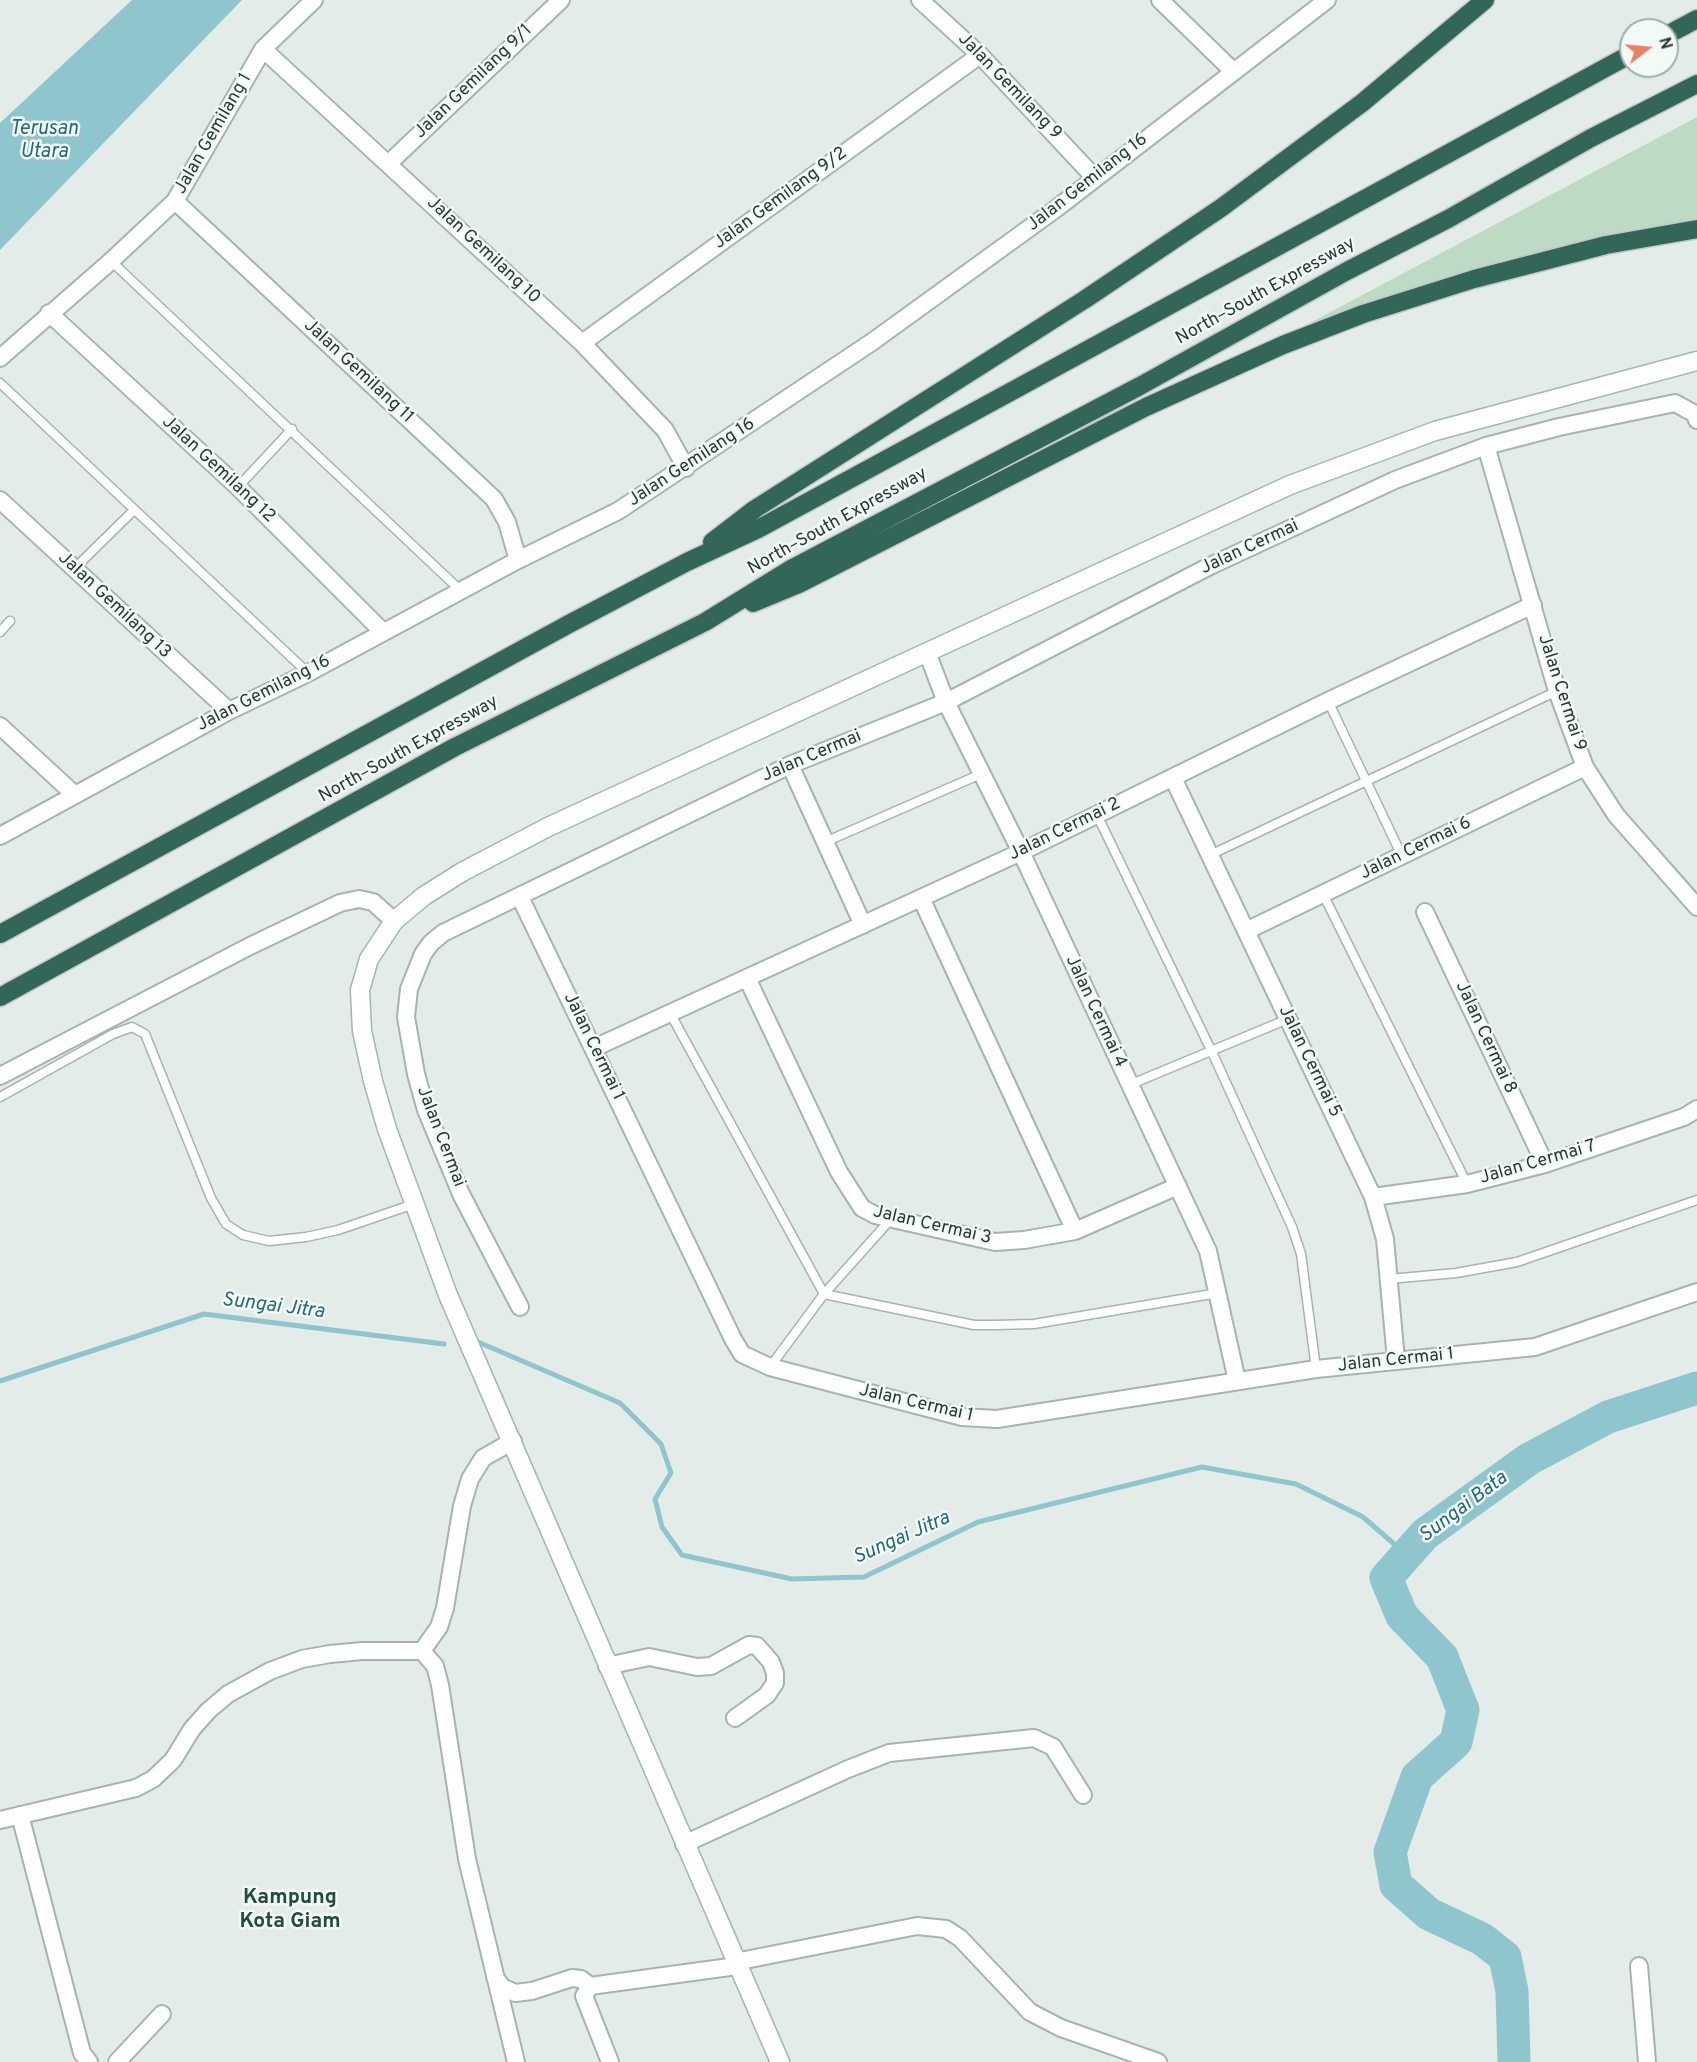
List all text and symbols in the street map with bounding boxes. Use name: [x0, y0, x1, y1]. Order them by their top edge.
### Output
north arrow: [1619, 18, 1679, 78]
street label: Jalan Gemilang 9/1: [411, 20, 537, 144]
street label: Jalan Gemilang 9: [953, 29, 1065, 145]
text: N: [1653, 35, 1676, 52]
street label: Jalan Gemilang 1: [171, 70, 257, 198]
water label: Terusan Utara: [10, 118, 78, 165]
street label: Jalan Gemilang 16: [1024, 129, 1152, 237]
street label: Jalan Gemilang 9/2: [710, 143, 852, 255]
street label: Jalan Gemilang 10: [422, 193, 544, 309]
street label: North–South Expressway: [1173, 234, 1359, 350]
street label: Jalan Gemilang 11: [298, 315, 418, 429]
street label: Jalan Gemilang 12: [157, 412, 279, 528]
street label: Jalan Gemilang 16: [625, 414, 759, 512]
street label: North–South Expressway: [745, 464, 931, 580]
street label: Jalan Cermai: [1197, 516, 1303, 580]
street label: Jalan Gemilang 13: [53, 548, 175, 664]
street label: Jalan Cermai 9: [1532, 632, 1590, 754]
street label: Jalan Gemilang 16: [194, 651, 334, 737]
street label: North–South Expressway: [316, 692, 502, 808]
street label: Jalan Cermai: [759, 726, 865, 788]
street label: Jalan Cermai 2: [1006, 794, 1124, 866]
street label: Jalan Cermai 6: [1357, 813, 1475, 885]
street label: Jalan Cermai 4: [1060, 952, 1130, 1072]
street label: Jalan Cermai 8: [1450, 979, 1520, 1097]
street label: Jalan Cermai 1: [558, 990, 628, 1104]
street label: Jalan Cermai 5: [1273, 1003, 1345, 1121]
street label: Jalan Cermai: [411, 1084, 469, 1190]
street label: Jalan Cermai 7: [1478, 1136, 1598, 1190]
street label: Jalan Cermai 3: [871, 1202, 993, 1250]
water label: Sungai Jitra: [220, 1289, 326, 1325]
street label: Jalan Cermai 1: [1337, 1344, 1455, 1378]
street label: Jalan Cermai 1: [857, 1380, 975, 1428]
water label: Sungai Bata: [1415, 1467, 1513, 1549]
water label: Sungai Jitra: [850, 1507, 954, 1571]
district label: Kampung Kota Giam: [239, 1886, 341, 1936]

